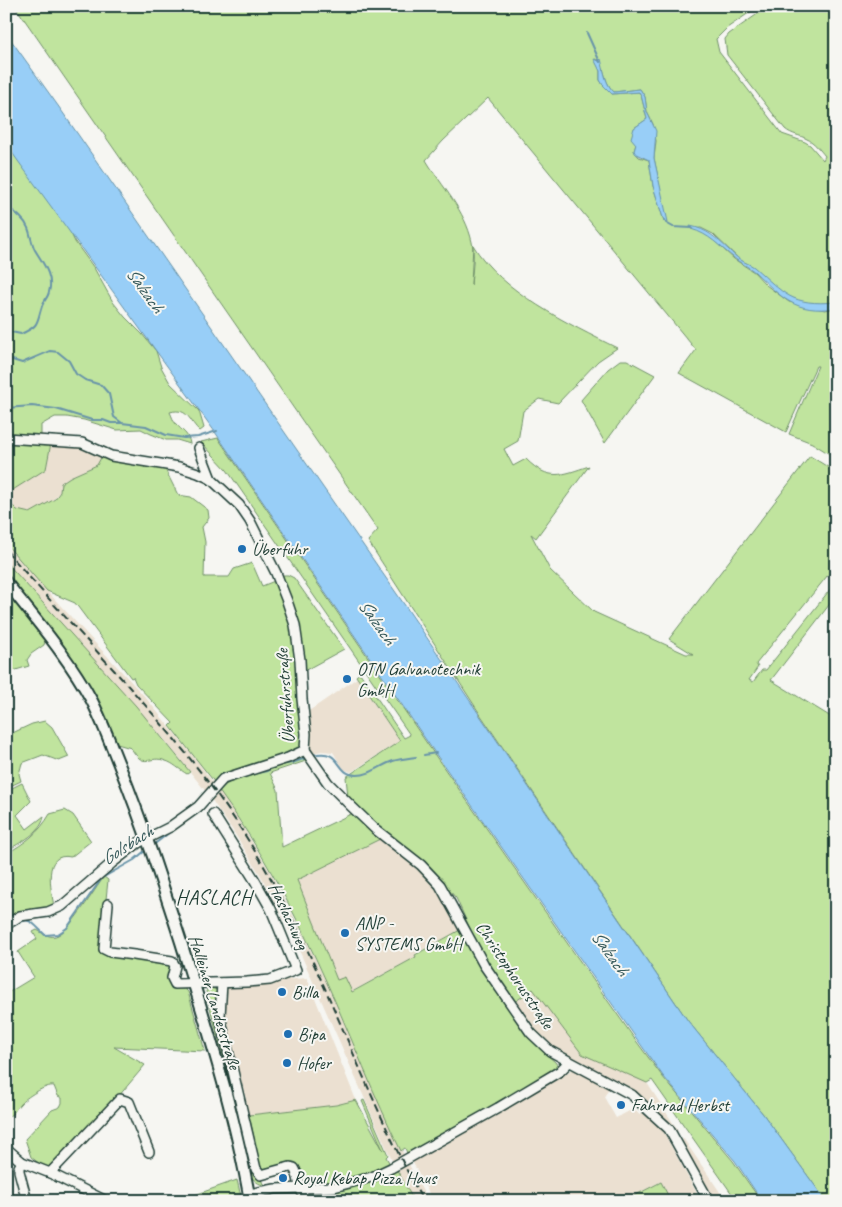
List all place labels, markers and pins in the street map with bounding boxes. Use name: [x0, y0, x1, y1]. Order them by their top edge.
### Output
place label: Überfuhr: [252, 538, 309, 560]
marker: Überfuhr: [236, 543, 248, 555]
place label: OTN Galvanotechnik GmbH: [357, 658, 482, 701]
marker: OTN Galvanotechnik GmbH: [341, 673, 353, 685]
place label: ANP - SYSTEMS GmbH: [355, 912, 465, 955]
marker: ANP - SYSTEMS GmbH: [339, 927, 351, 939]
place label: Billa: [292, 981, 320, 1003]
marker: Billa: [276, 986, 288, 998]
place label: Bipa: [298, 1023, 327, 1045]
marker: Bipa: [282, 1028, 294, 1040]
place label: Hofer: [297, 1052, 333, 1074]
marker: Hofer: [281, 1057, 293, 1069]
place label: Fahrrad Herbst: [631, 1094, 731, 1116]
marker: Fahrrad Herbst: [615, 1099, 627, 1111]
place label: Royal Kebap Pizza Haus: [293, 1167, 438, 1189]
marker: Royal Kebap Pizza Haus: [277, 1172, 289, 1184]

